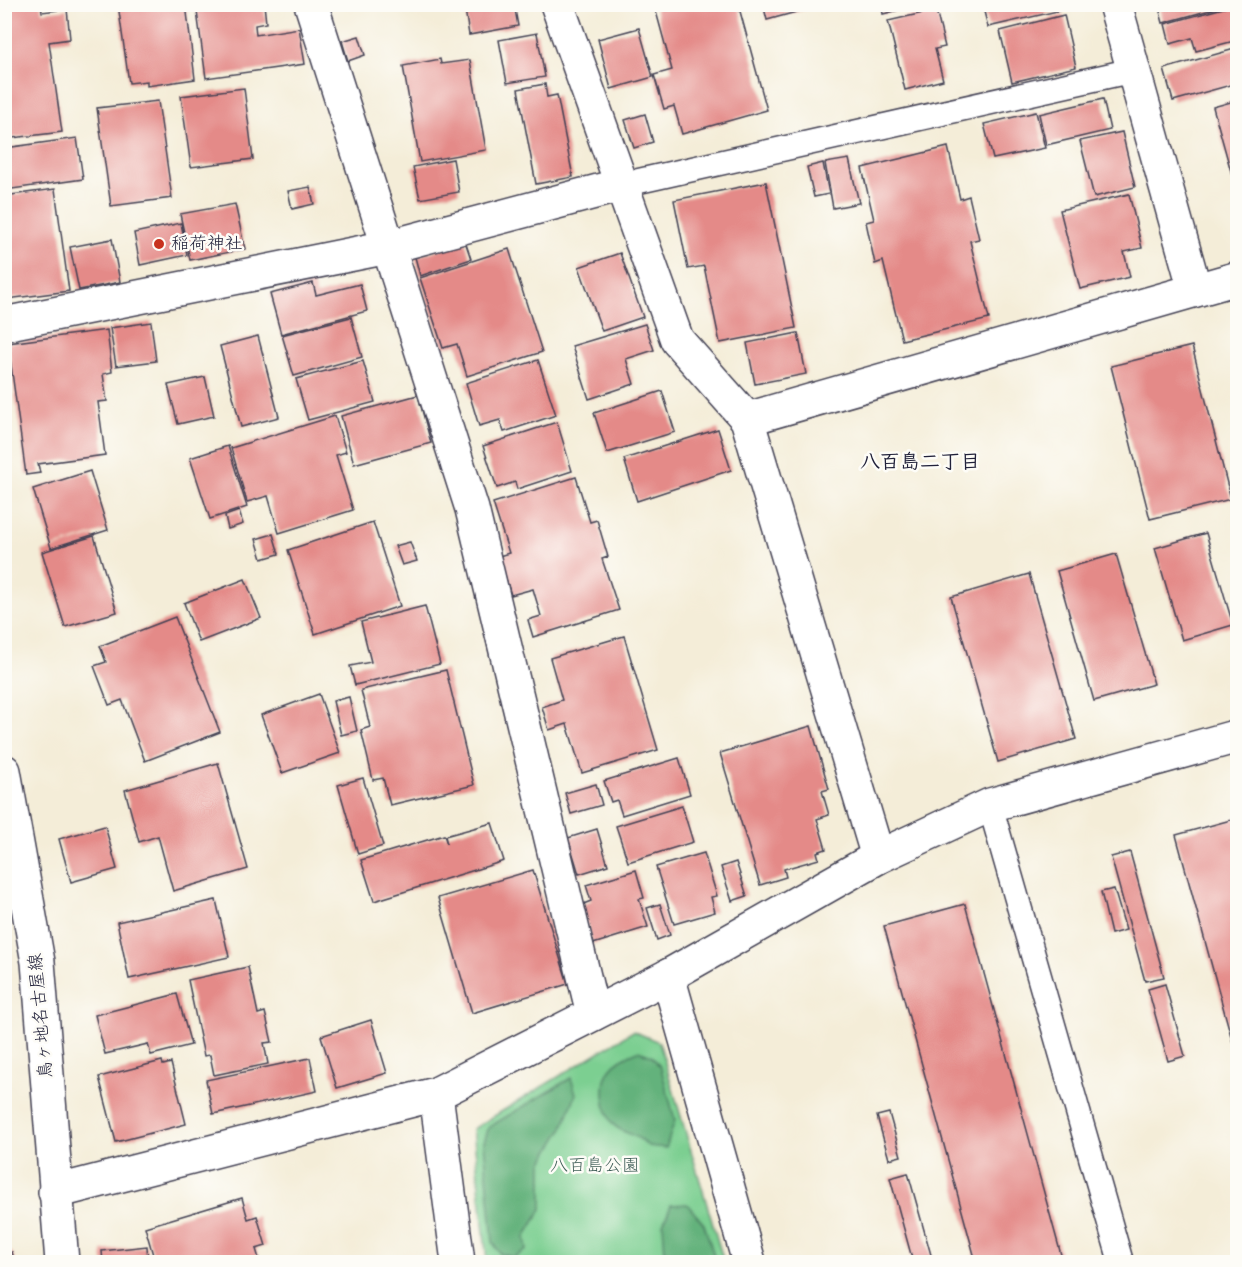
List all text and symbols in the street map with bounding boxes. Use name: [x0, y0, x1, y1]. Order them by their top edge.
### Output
place label: 稲荷神社: [171, 232, 243, 256]
marker: 稲荷神社: [152, 237, 166, 251]
district label: 八百島二丁目: [860, 449, 980, 476]
street label: 鳥ヶ地名古屋線: [24, 952, 58, 1080]
park label: 八百島公園: [550, 1154, 640, 1178]

